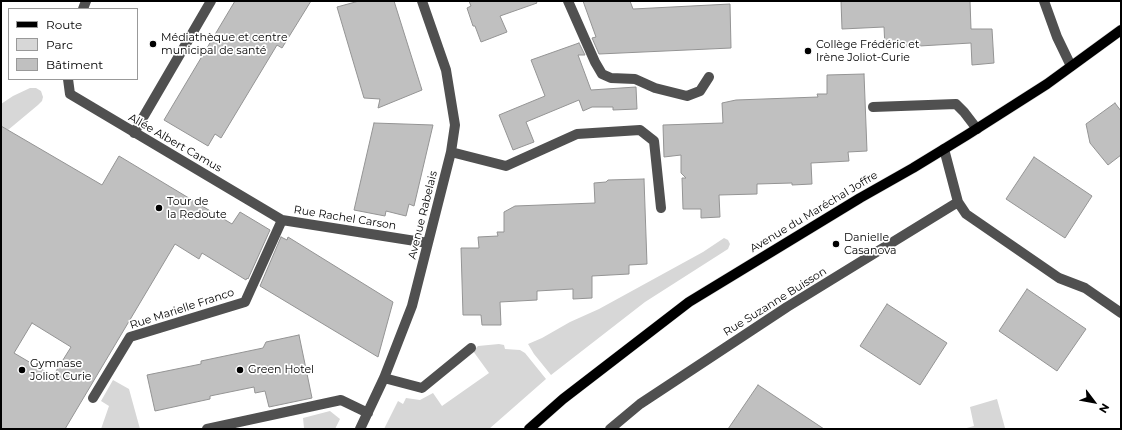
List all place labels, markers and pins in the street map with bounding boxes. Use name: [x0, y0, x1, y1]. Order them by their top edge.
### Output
place label: Médiathèque et centre municipal de santé: [161, 31, 288, 57]
place label: Collège Frédéric et Irène Joliot-Curie: [816, 38, 919, 64]
marker: Médiathèque et centre municipal de santé: [148, 39, 158, 49]
marker: Collège Frédéric et Irène Joliot-Curie: [803, 46, 813, 56]
place label: Tour de la Redoute: [167, 195, 227, 221]
marker: Tour de la Redoute: [154, 203, 164, 213]
place label: Danielle Casanova: [844, 231, 896, 257]
marker: Danielle Casanova: [831, 239, 841, 249]
place label: Gymnase Joliot Curie: [30, 357, 91, 383]
place label: Green Hotel: [248, 363, 314, 377]
marker: Gymnase Joliot Curie: [17, 365, 27, 375]
marker: Green Hotel: [235, 365, 245, 375]

